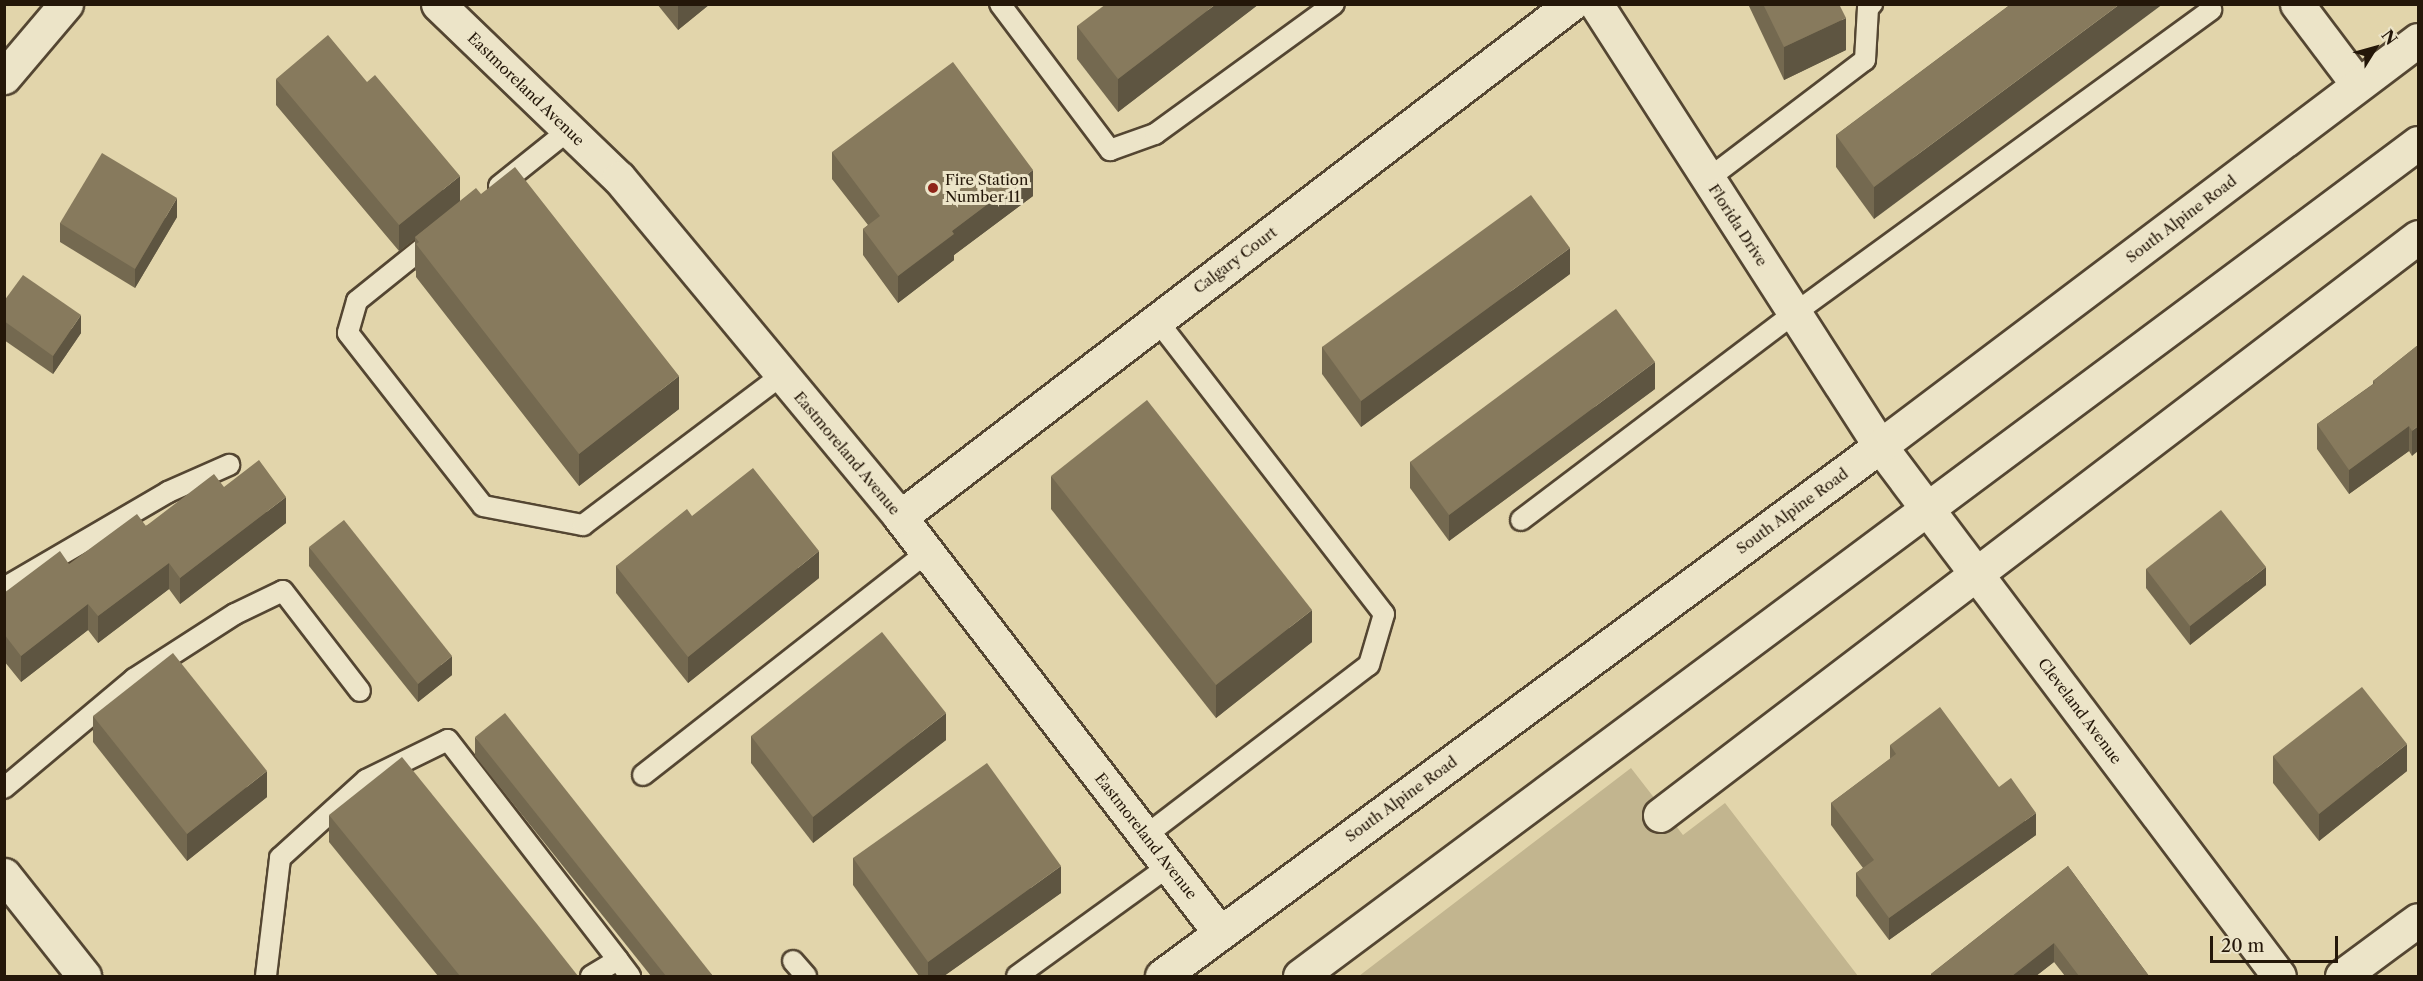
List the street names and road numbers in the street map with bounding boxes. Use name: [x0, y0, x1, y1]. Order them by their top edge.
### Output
street label: Eastmoreland Avenue: [464, 28, 588, 150]
street label: South Alpine Road: [2122, 171, 2240, 267]
street label: Florida Drive: [1705, 181, 1771, 269]
street label: Calgary Court: [1190, 223, 1280, 297]
street label: Eastmoreland Avenue: [790, 388, 904, 518]
street label: South Alpine Road: [1732, 464, 1852, 558]
street label: Cleveland Avenue: [2034, 654, 2126, 768]
street label: South Alpine Road: [1341, 752, 1461, 846]
street label: Eastmoreland Avenue: [1091, 769, 1201, 903]

